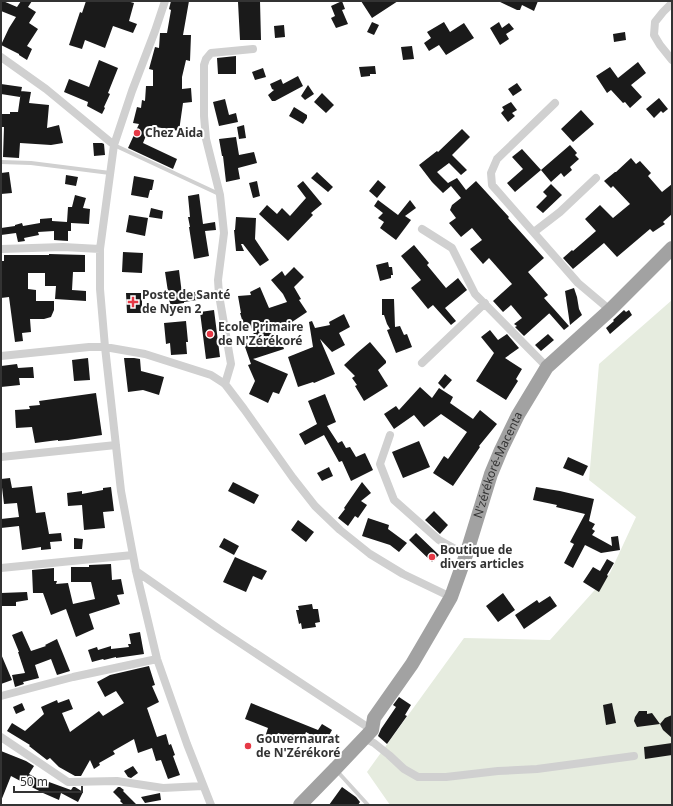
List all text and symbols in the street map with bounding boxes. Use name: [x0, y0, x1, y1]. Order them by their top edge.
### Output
place label: Chez Aida: [145, 124, 203, 141]
marker: Chez Aida: [132, 128, 142, 138]
place label: Poste de Santé de Nyen 2: [142, 286, 230, 317]
marker: Poste de Santé de Nyen 2: [127, 296, 139, 308]
place label: Ecole Primaire de N'Zérékoré: [218, 318, 303, 349]
marker: Ecole Primaire de N'Zérékoré: [205, 329, 215, 339]
street label: N'zérékoré-Macenta: [469, 409, 526, 520]
place label: Boutique de divers articles: [440, 541, 524, 572]
marker: Boutique de divers articles: [427, 552, 437, 562]
place label: Gouvernaurat de N'Zérékoré: [256, 730, 340, 761]
marker: Gouvernaurat de N'Zérékoré: [243, 741, 253, 751]
scale bar: [14, 768, 82, 794]
text: 50 m: [20, 773, 48, 790]

